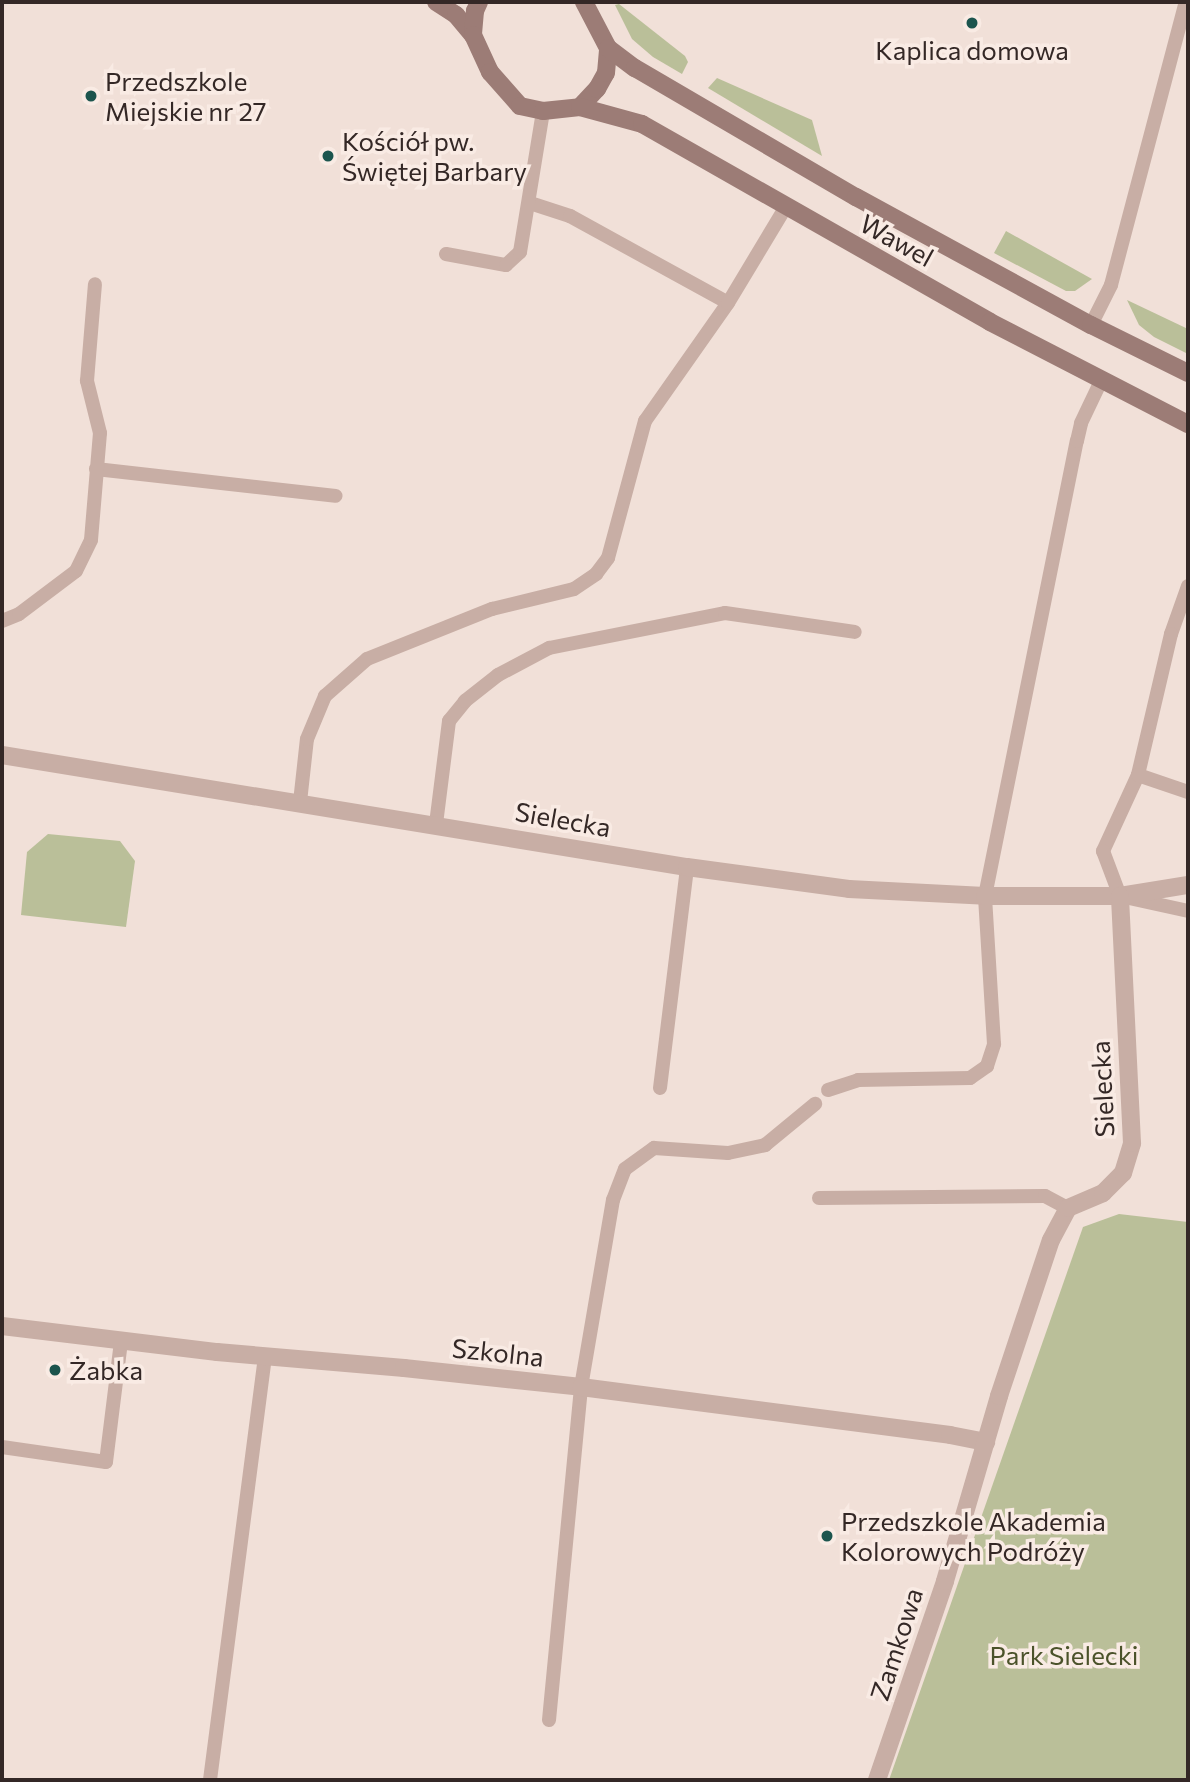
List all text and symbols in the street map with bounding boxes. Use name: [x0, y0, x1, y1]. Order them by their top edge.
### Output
marker: Kaplica domowa: [964, 15, 980, 31]
place label: Kaplica domowa: [875, 34, 1069, 66]
place label: Przedszkole Miejskie nr 27: [105, 65, 267, 126]
marker: Przedszkole Miejskie nr 27: [83, 88, 99, 104]
place label: Kościół pw. Świętej Barbary: [342, 125, 527, 186]
marker: Kościół pw. Świętej Barbary: [320, 148, 336, 164]
street label: Wawel: [855, 207, 939, 273]
street label: Sielecka: [513, 795, 613, 843]
street label: Sielecka: [1084, 1040, 1120, 1138]
street label: Szkolna: [450, 1332, 546, 1372]
place label: Żabka: [69, 1354, 143, 1386]
marker: Żabka: [47, 1362, 63, 1378]
place label: Przedszkole Akademia Kolorowych Podróży: [841, 1505, 1106, 1566]
marker: Przedszkole Akademia Kolorowych Podróży: [819, 1528, 835, 1544]
street label: Zamkowa: [863, 1584, 929, 1704]
park label: Park Sielecki: [990, 1639, 1138, 1671]

